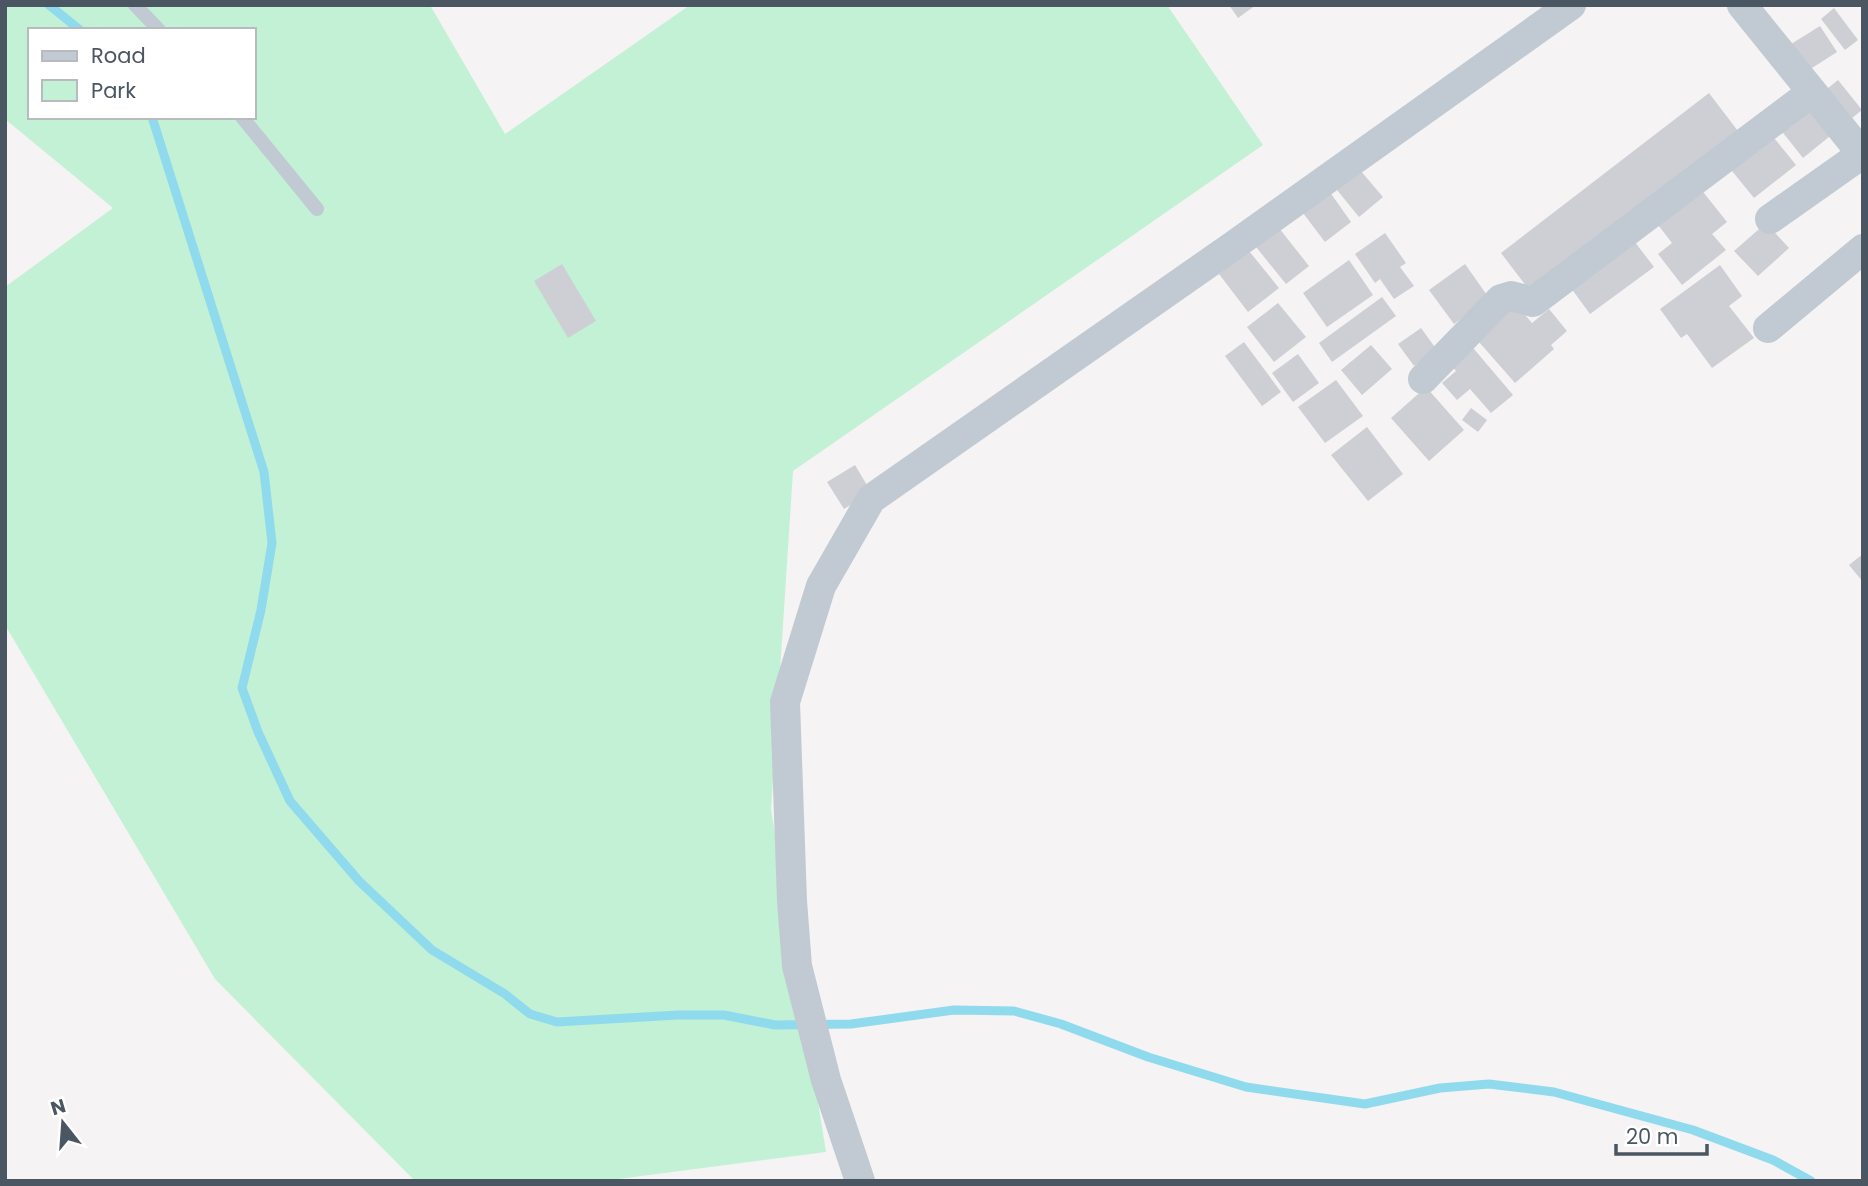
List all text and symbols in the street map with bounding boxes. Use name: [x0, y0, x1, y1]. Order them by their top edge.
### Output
legend: [28, 28, 256, 119]
text: Road: [91, 41, 146, 70]
text: Park: [91, 76, 136, 105]
north arrow: [28, 1088, 98, 1158]
text: N: [47, 1092, 69, 1122]
scale bar: [1616, 1112, 1707, 1156]
text: 20 m: [1626, 1122, 1679, 1151]

